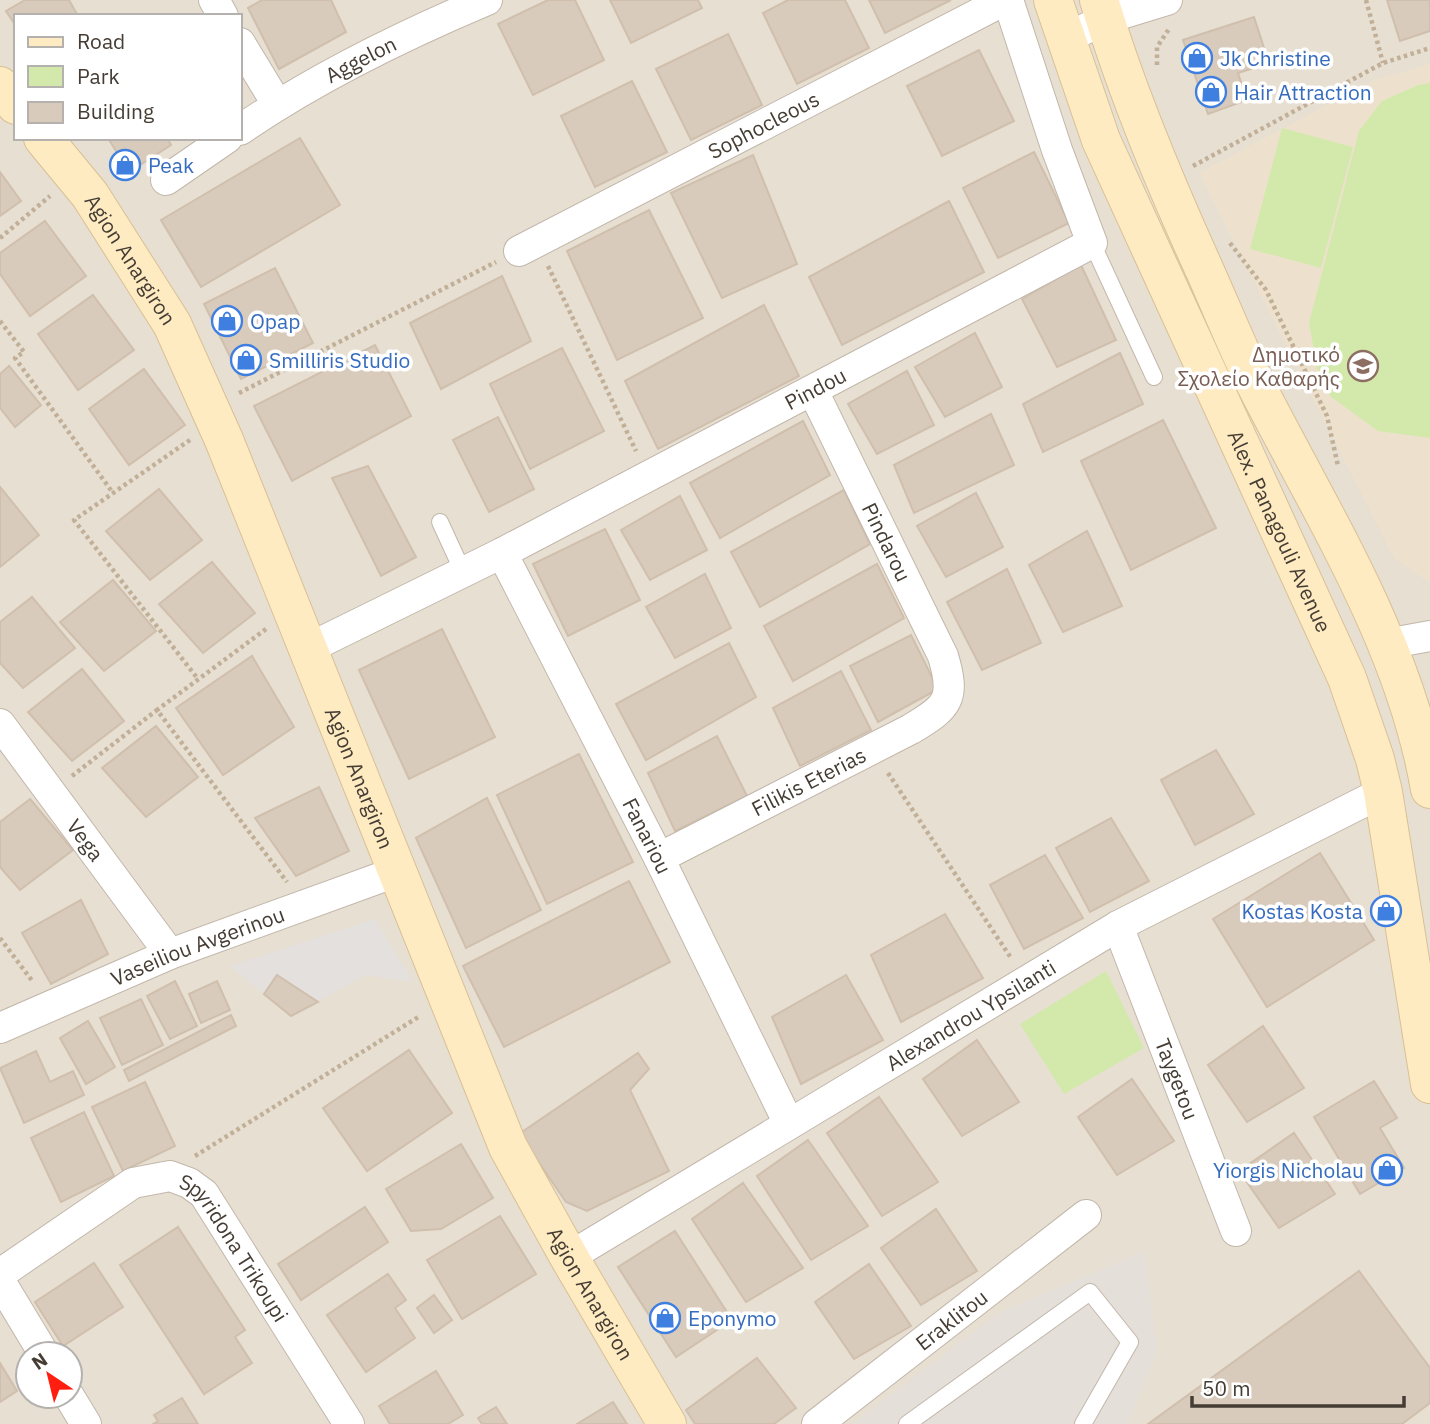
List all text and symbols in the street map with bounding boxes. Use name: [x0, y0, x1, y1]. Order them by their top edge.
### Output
legend: [14, 14, 242, 140]
text: Road: [77, 27, 125, 55]
street label: Aggelon: [320, 29, 401, 89]
shop icon: Jk Christine: [1180, 41, 1214, 75]
place label: Jk Christine: [1220, 44, 1331, 72]
text: Park: [77, 62, 120, 90]
shop icon: Hair Attraction: [1194, 75, 1228, 109]
place label: Hair Attraction: [1234, 78, 1372, 106]
street label: Sophocleous: [703, 84, 824, 165]
text: Building: [77, 97, 154, 125]
shop icon: Peak: [108, 148, 142, 182]
place label: Peak: [148, 151, 194, 179]
street label: Agion Anargiron: [79, 188, 183, 330]
shop icon: Opap: [210, 304, 244, 338]
place label: Opap: [250, 307, 300, 335]
place label: Δημοτικό Σχολείο Καθαρής: [1178, 340, 1340, 392]
shop icon: Smilliris Studio: [229, 343, 263, 377]
place label: Smilliris Studio: [269, 346, 410, 374]
school or university icon: Δημοτικό Σχολείο Καθαρής: [1346, 349, 1380, 383]
street label: Pindou: [780, 361, 851, 416]
street label: Alex. Panagouli Avenue: [1221, 425, 1338, 637]
street label: Pindarou: [856, 498, 918, 586]
street label: Agion Anargiron: [319, 703, 401, 853]
street label: Filikis Eterias: [747, 741, 871, 822]
street label: Fanariou: [616, 793, 679, 878]
street label: Vega: [61, 813, 111, 867]
shop icon: Kostas Kosta: [1369, 894, 1403, 928]
place label: Kostas Kosta: [1241, 897, 1363, 925]
street label: Vaseiliou Avgerinou: [106, 900, 288, 992]
street label: Alexandrou Ypsilanti: [881, 953, 1061, 1077]
street label: Taygetou: [1149, 1034, 1206, 1124]
shop icon: Yiorgis Nicholau: [1370, 1153, 1404, 1187]
place label: Yiorgis Nicholau: [1213, 1156, 1364, 1184]
street label: Spyridona Trikoupi: [176, 1167, 295, 1327]
street label: Agion Anargiron: [541, 1222, 641, 1365]
street label: Eraklitou: [909, 1283, 993, 1357]
shop icon: Eponymo: [648, 1301, 682, 1335]
place label: Eponymo: [688, 1304, 777, 1332]
north arrow: [14, 1340, 84, 1410]
text: N: [27, 1347, 52, 1375]
scale bar: [1192, 1364, 1404, 1408]
text: 50 m: [1202, 1374, 1251, 1402]

